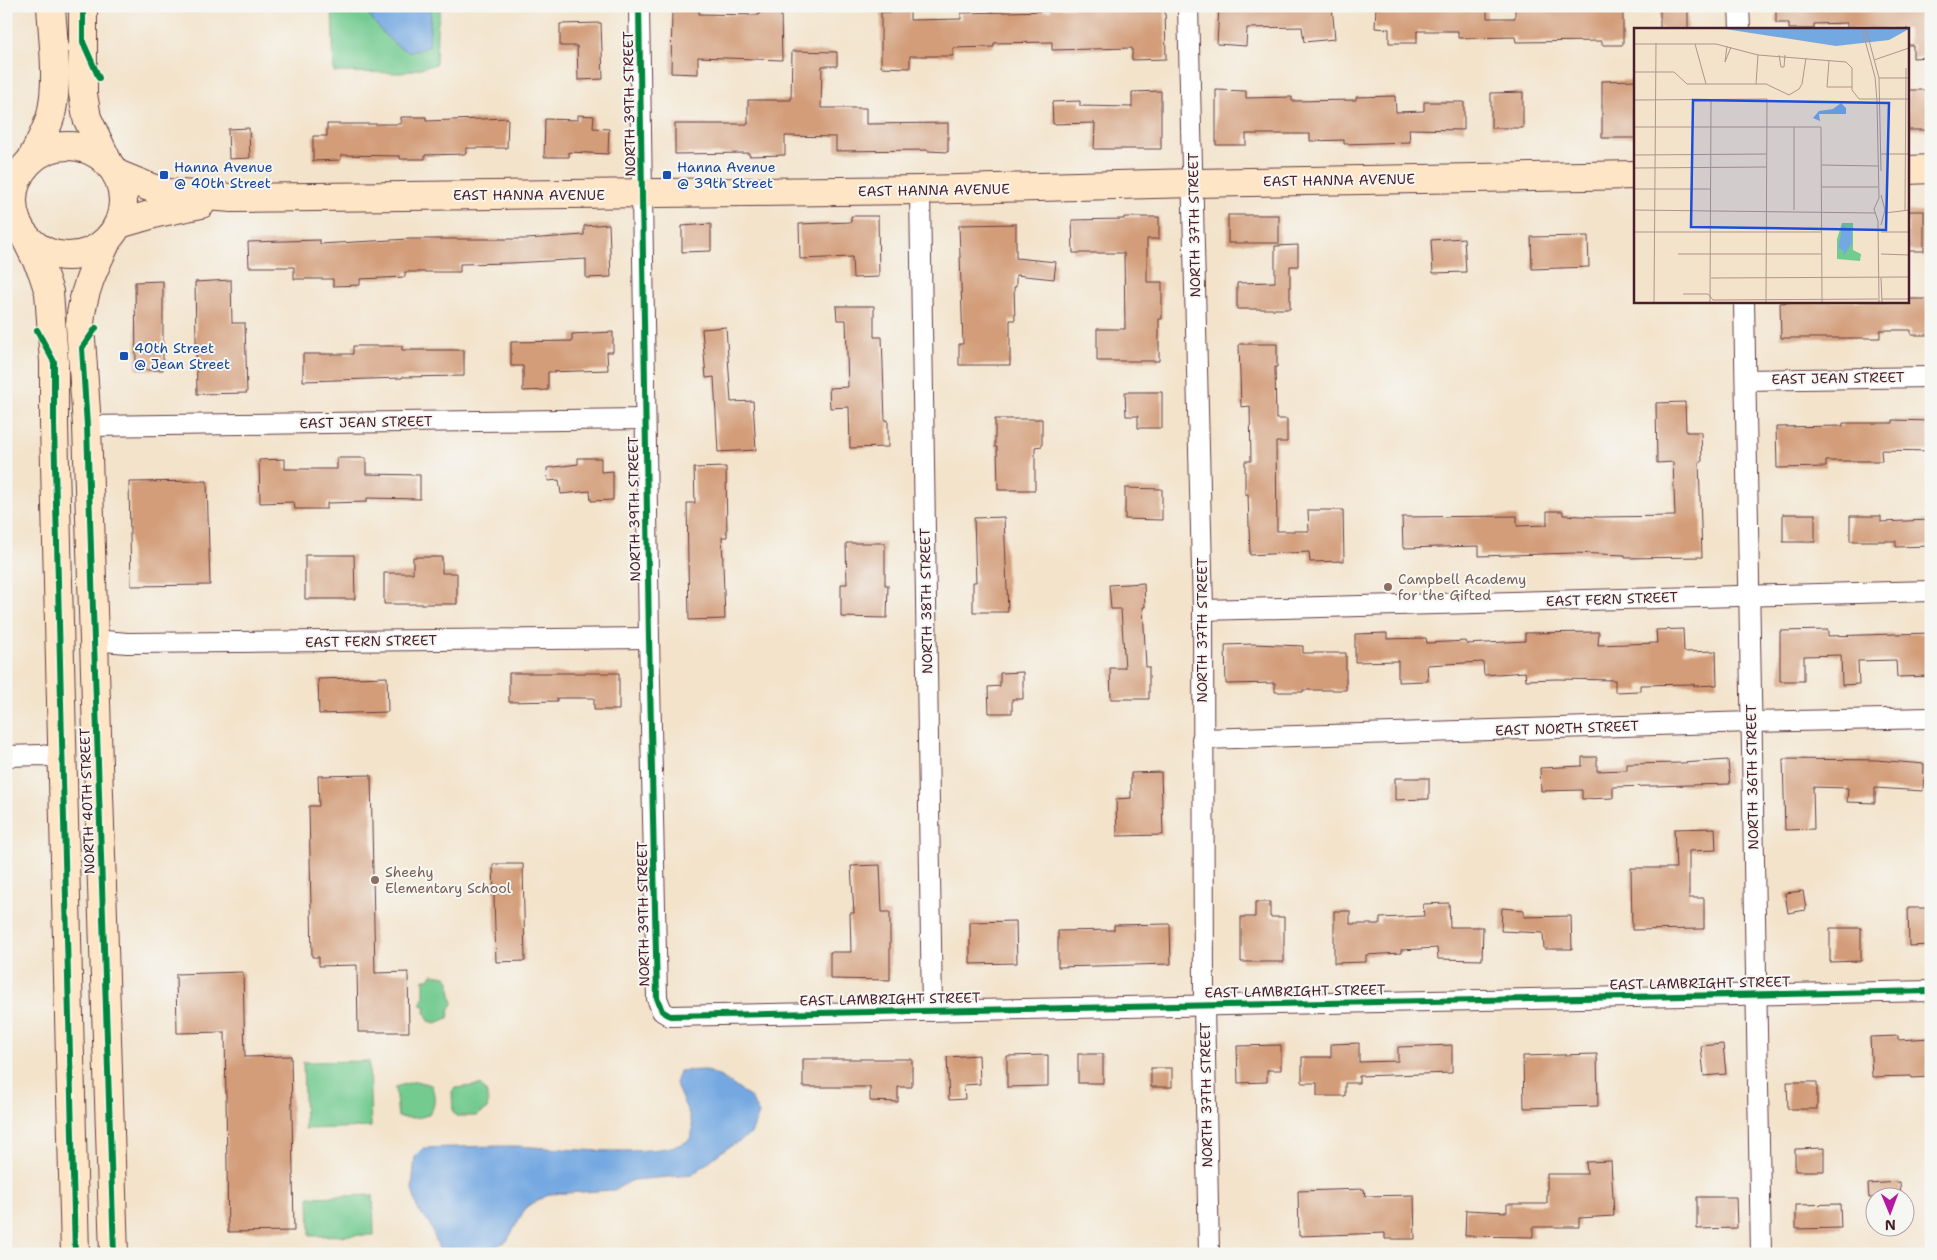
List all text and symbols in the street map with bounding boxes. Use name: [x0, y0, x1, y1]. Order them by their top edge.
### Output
inset map: [1634, 28, 1910, 302]
street label: NORTH 39TH STREET: [619, 31, 639, 177]
street label: NORTH 37TH STREET: [1184, 152, 1204, 298]
place label: Hanna Avenue @ 40th Street: [174, 158, 273, 192]
place label: Hanna Avenue @ 39th Street: [677, 158, 776, 192]
marker: Hanna Avenue @ 40th Street: [158, 169, 170, 181]
marker: Hanna Avenue @ 39th Street: [661, 169, 673, 181]
street label: EAST HANNA AVENUE: [1263, 170, 1415, 190]
street label: EAST HANNA AVENUE: [858, 180, 1010, 200]
street label: EAST HANNA AVENUE: [453, 186, 605, 204]
place label: 40th Street @ Jean Street: [134, 339, 230, 373]
marker: 40th Street @ Jean Street: [118, 350, 130, 362]
street label: EAST JEAN STREET: [1771, 368, 1905, 388]
street label: EAST JEAN STREET: [299, 412, 433, 432]
street label: NORTH 39TH STREET: [624, 436, 644, 582]
street label: NORTH 38TH STREET: [916, 527, 936, 674]
street label: NORTH 37TH STREET: [1193, 557, 1211, 703]
place label: Campbell Academy for the Gifted: [1398, 570, 1526, 604]
marker: Campbell Academy for the Gifted: [1382, 581, 1394, 593]
street label: EAST FERN STREET: [1546, 588, 1679, 610]
street label: EAST FERN STREET: [305, 631, 438, 651]
street label: NORTH 36TH STREET: [1742, 704, 1762, 850]
street label: EAST NORTH STREET: [1495, 716, 1640, 740]
street label: NORTH 40TH STREET: [75, 727, 99, 875]
street label: NORTH 39TH STREET: [633, 841, 653, 987]
place label: Sheehy Elementary School: [385, 863, 512, 897]
marker: Sheehy Elementary School: [369, 874, 381, 886]
street label: EAST LAMBRIGHT STREET: [1609, 972, 1791, 994]
street label: EAST LAMBRIGHT STREET: [1204, 980, 1386, 1002]
street label: EAST LAMBRIGHT STREET: [799, 988, 981, 1010]
street label: NORTH 37TH STREET: [1196, 1022, 1216, 1168]
north arrow: [1864, 1188, 1914, 1238]
text: N: [1885, 1216, 1896, 1234]

